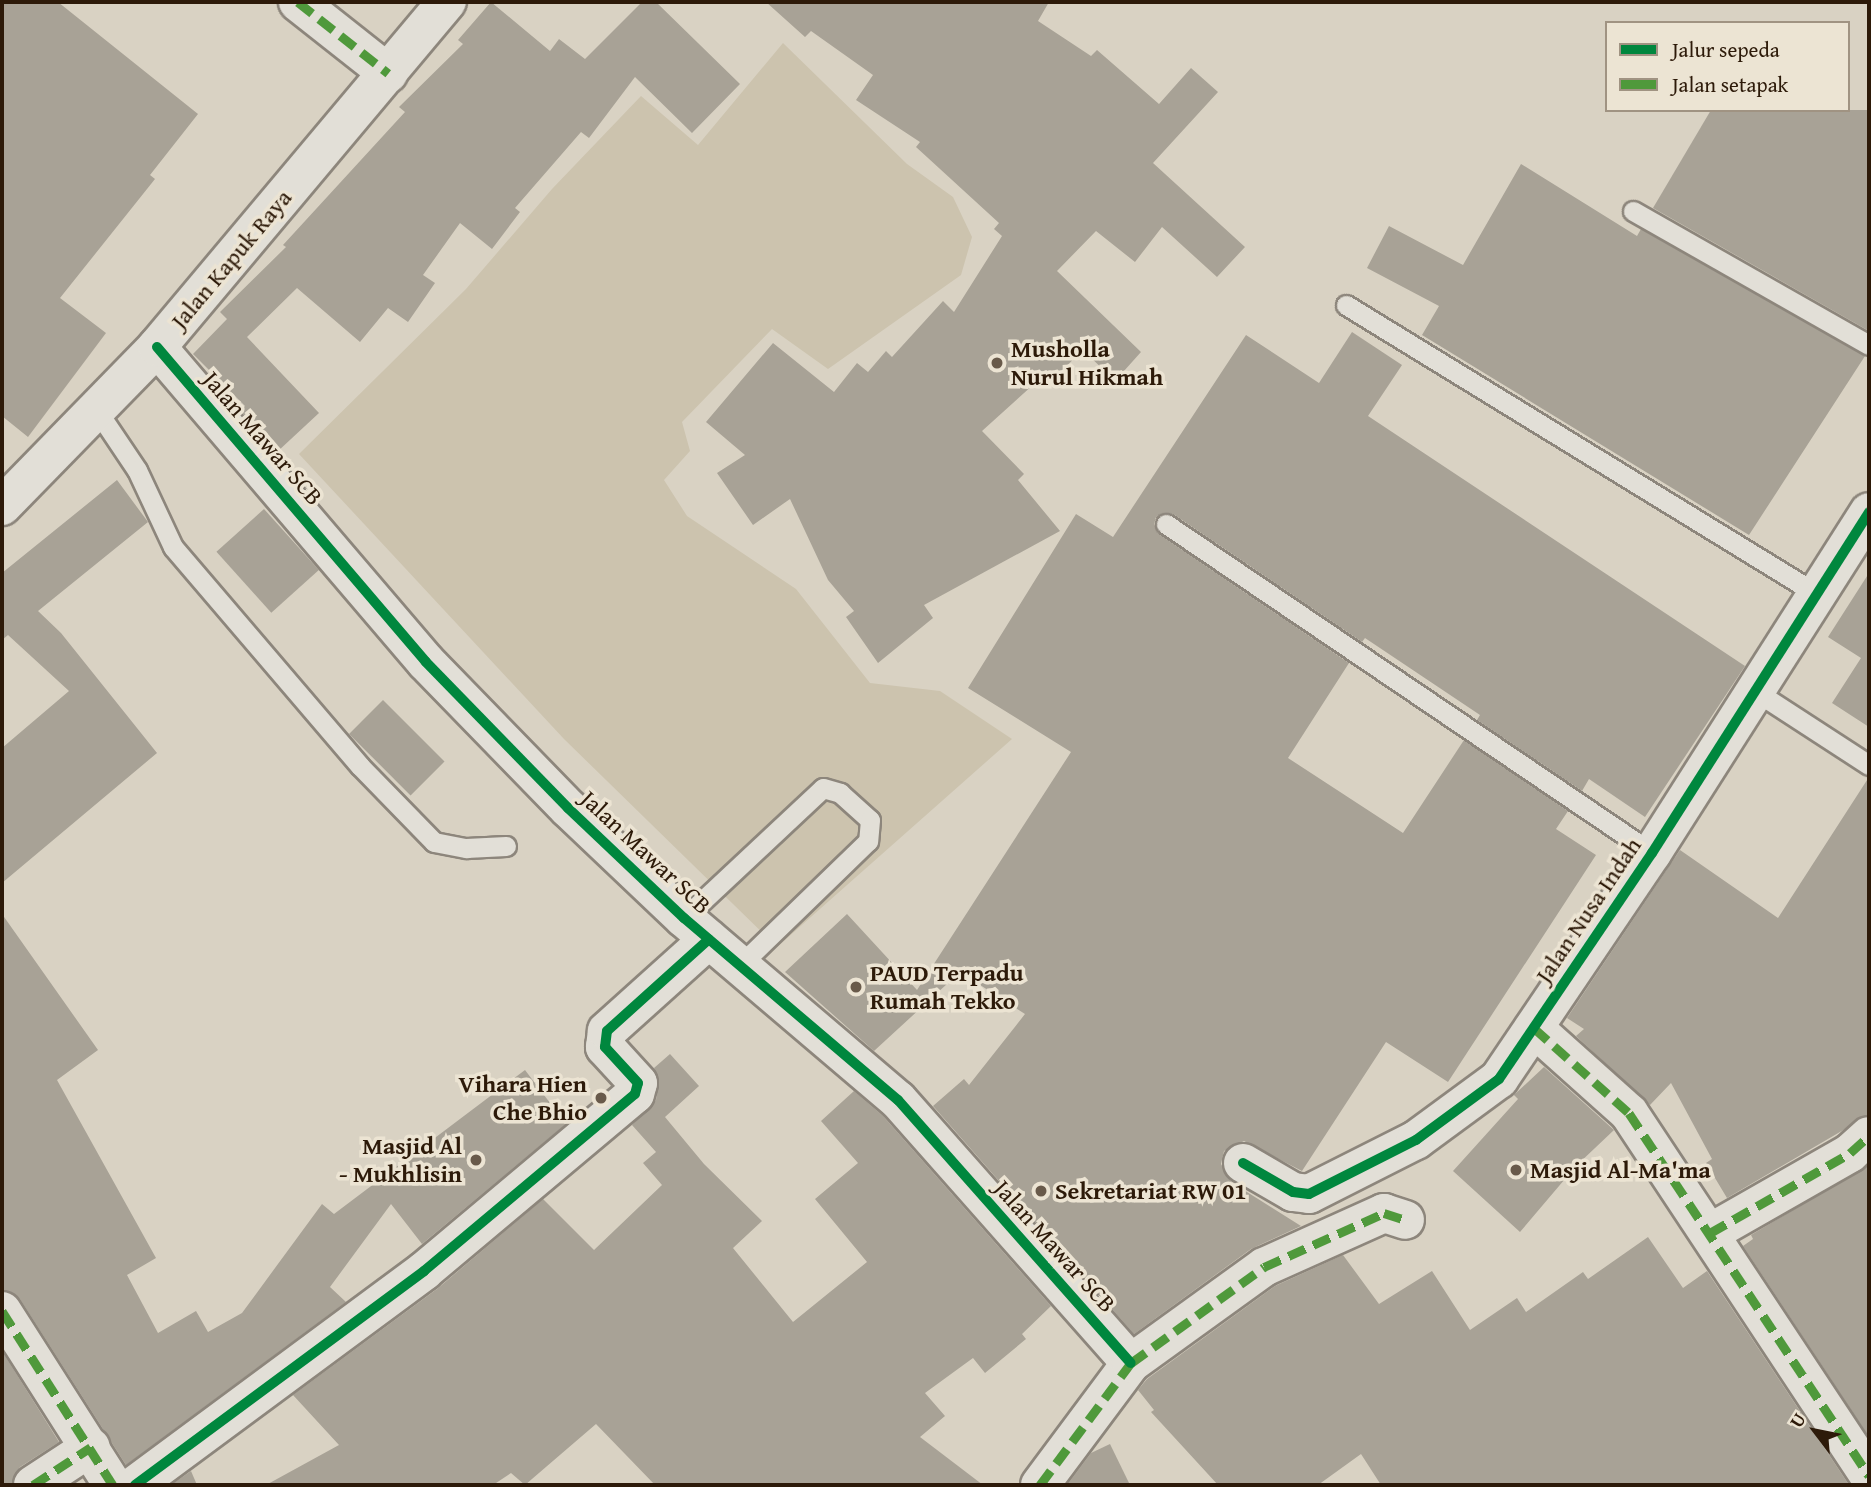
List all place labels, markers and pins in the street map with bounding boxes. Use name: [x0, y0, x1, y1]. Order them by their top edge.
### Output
place label: Musholla Nurul Hikmah: [1011, 335, 1163, 391]
marker: Musholla Nurul Hikmah: [989, 355, 1005, 371]
place label: PAUD Terpadu Rumah Tekko: [870, 959, 1024, 1015]
marker: PAUD Terpadu Rumah Tekko: [848, 979, 864, 995]
place label: Vihara Hien Che Bhio: [459, 1070, 587, 1126]
marker: Vihara Hien Che Bhio: [593, 1090, 609, 1106]
place label: Masjid Al - Mukhlisin: [339, 1132, 462, 1188]
marker: Masjid Al - Mukhlisin: [468, 1152, 484, 1168]
place label: Masjid Al-Ma'ma: [1530, 1156, 1711, 1184]
marker: Masjid Al-Ma'ma: [1508, 1162, 1524, 1178]
place label: Sekretariat RW 01: [1055, 1177, 1247, 1205]
marker: Sekretariat RW 01: [1033, 1183, 1049, 1199]

